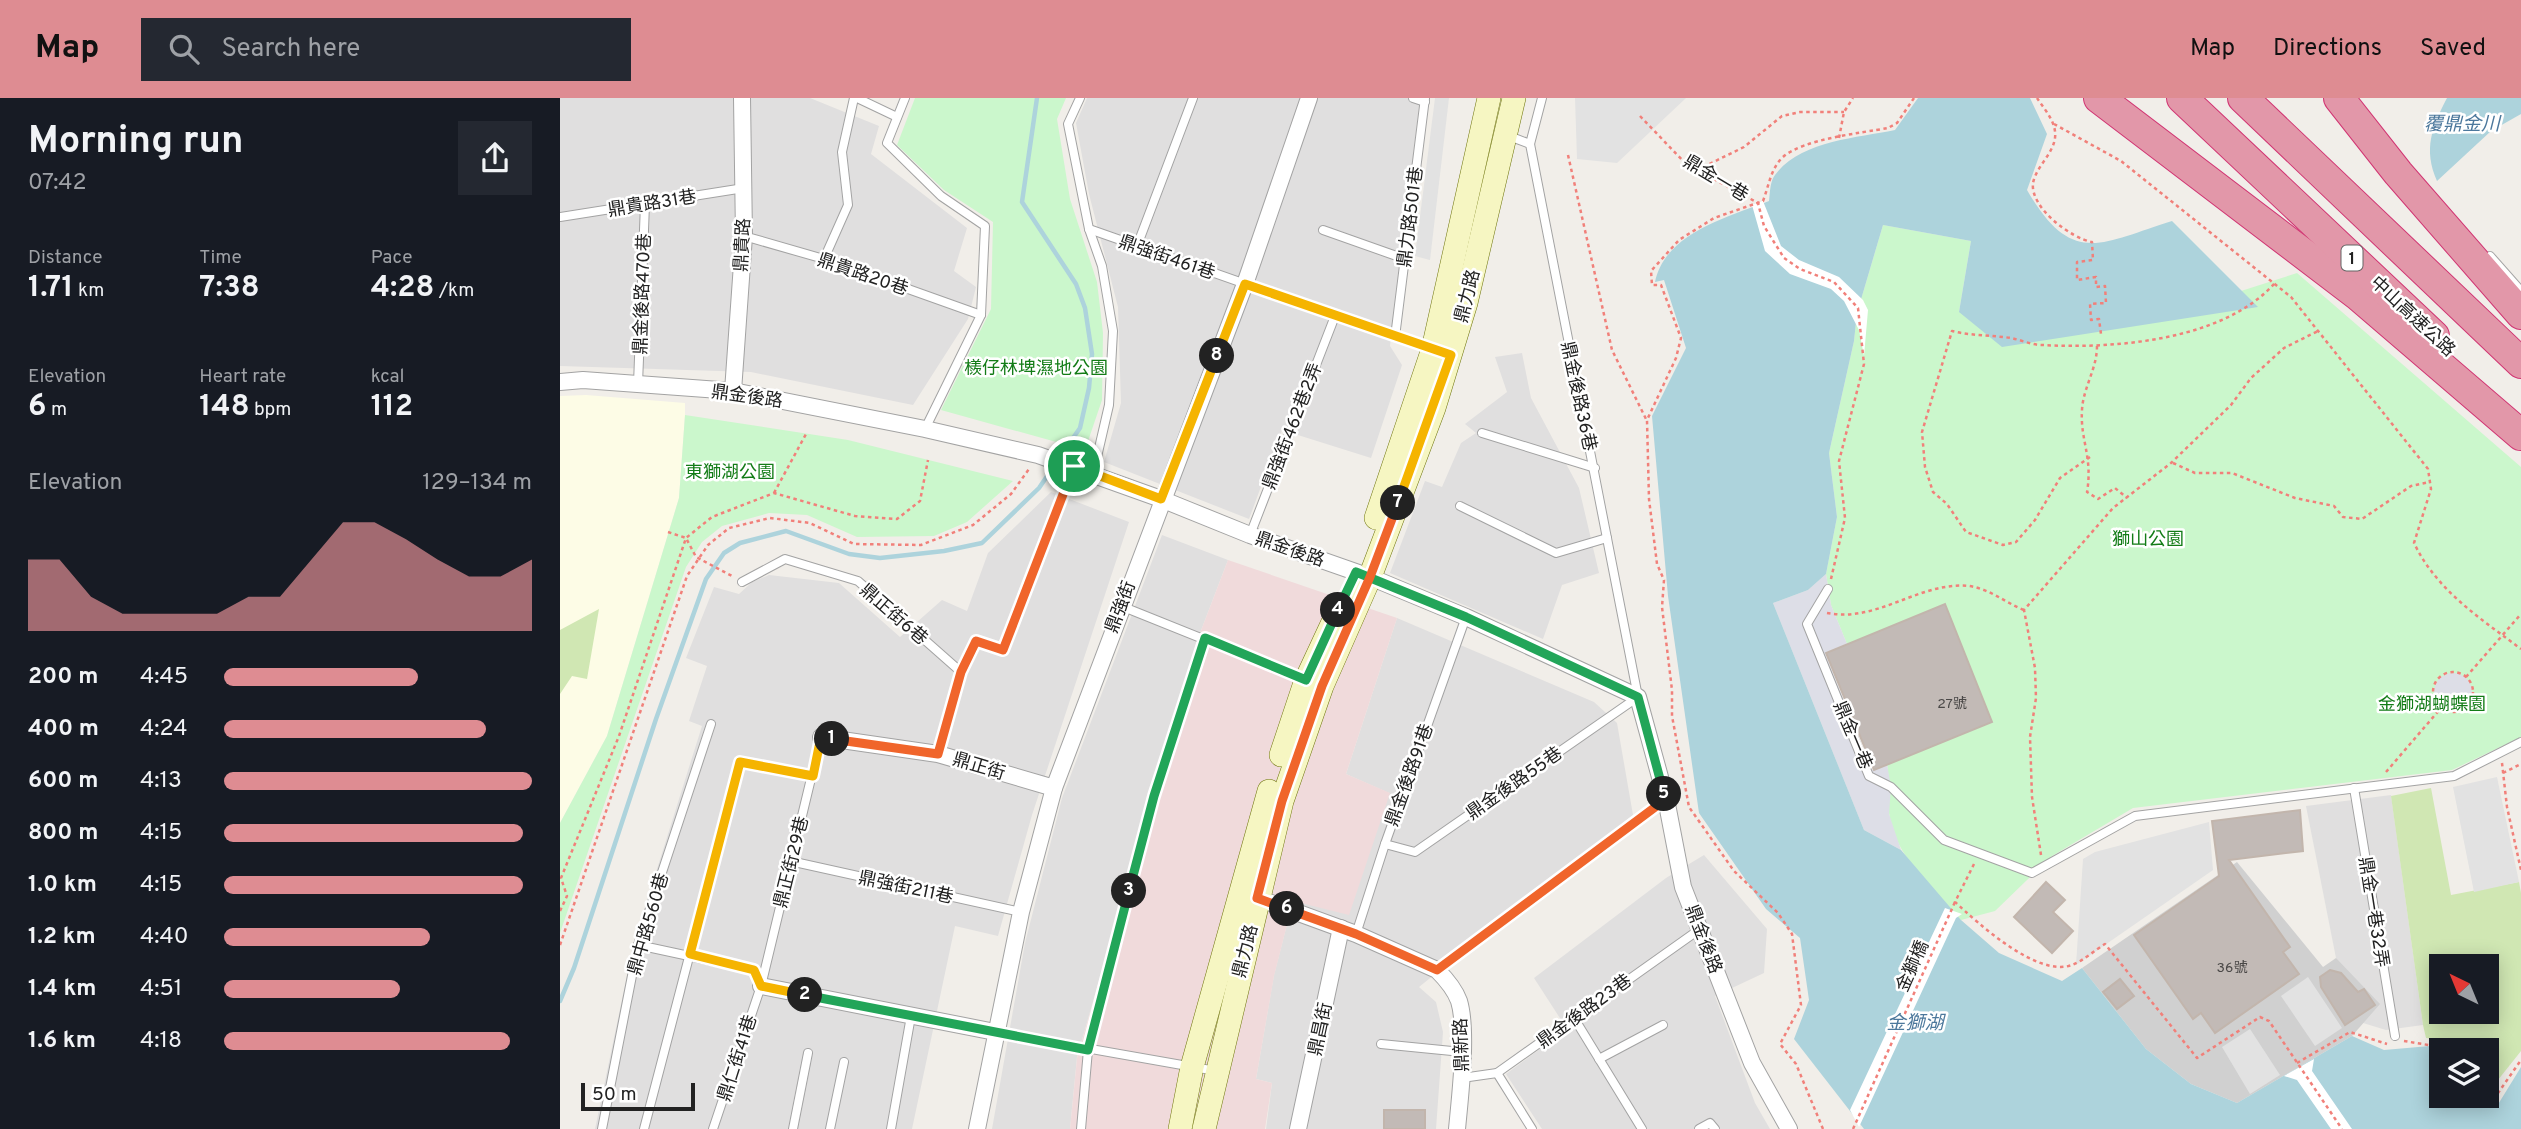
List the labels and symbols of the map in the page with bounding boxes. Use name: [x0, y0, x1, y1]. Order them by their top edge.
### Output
water label: 覆鼎金川: [2424, 113, 2502, 137]
street label: 鼎金一巷: [1678, 151, 1752, 208]
street label: 鼎力路501巷: [1394, 165, 1429, 269]
street label: 鼎貴路31巷: [606, 186, 698, 223]
street label: 鼎貴路: [731, 218, 756, 273]
street label: 鼎強街461巷: [1115, 231, 1218, 286]
street label: 鼎金後路470巷: [630, 233, 657, 355]
road number: 1: [2342, 246, 2362, 270]
street label: 鼎貴路20巷: [814, 249, 911, 302]
street label: 鼎力路: [1451, 267, 1486, 325]
street label: 中山高速公路: [2365, 272, 2459, 362]
pin: 8: [1200, 338, 1234, 374]
street label: 鼎金後路36巷: [1555, 339, 1600, 453]
park label: 檨仔林埤濕地公園: [964, 358, 1108, 381]
street label: 鼎強街462巷2弄: [1259, 360, 1328, 493]
street label: 鼎金後路: [710, 381, 784, 414]
pin: [1044, 436, 1104, 496]
park label: 東獅湖公園: [685, 462, 775, 485]
pin: 7: [1380, 486, 1416, 520]
street label: 鼎金後路: [1252, 528, 1327, 573]
park label: 獅山公園: [2112, 529, 2184, 552]
street label: 鼎強街: [1101, 578, 1142, 637]
street label: 鼎正街6巷: [854, 579, 932, 651]
pin: 4: [1320, 592, 1356, 628]
park label: 金獅湖蝴蝶園: [2378, 694, 2486, 717]
house number: 27號: [1937, 696, 1967, 713]
street label: 鼎金一巷: [1827, 698, 1876, 773]
street label: 鼎金後路91巷: [1381, 721, 1440, 830]
pin: 1: [814, 722, 850, 756]
street label: 鼎金後路55巷: [1462, 743, 1567, 826]
street label: 鼎正街: [949, 749, 1008, 786]
pin: 5: [1646, 776, 1682, 812]
street label: 鼎正街29巷: [770, 814, 815, 911]
street label: 鼎金一巷32弄: [2352, 855, 2393, 969]
street label: 鼎強街211巷: [856, 867, 955, 910]
street label: 鼎中路560巷: [624, 871, 675, 978]
pin: 3: [1112, 874, 1146, 908]
pin: 6: [1270, 892, 1304, 926]
street label: 鼎金後路: [1679, 902, 1726, 977]
street label: 鼎力路: [1229, 922, 1264, 980]
street label: 金獅橋: [1892, 937, 1935, 996]
north arrow: [2429, 954, 2499, 1024]
house number: 36號: [2217, 960, 2247, 977]
street label: 鼎金後路23巷: [1533, 970, 1637, 1054]
pin: 2: [788, 978, 822, 1012]
street label: 鼎昌街: [1305, 1001, 1338, 1058]
street label: 鼎仁街41巷: [714, 1012, 763, 1105]
water label: 金獅湖: [1886, 1012, 1946, 1036]
street label: 鼎新路: [1450, 1018, 1475, 1072]
scale bar: [581, 1080, 695, 1112]

